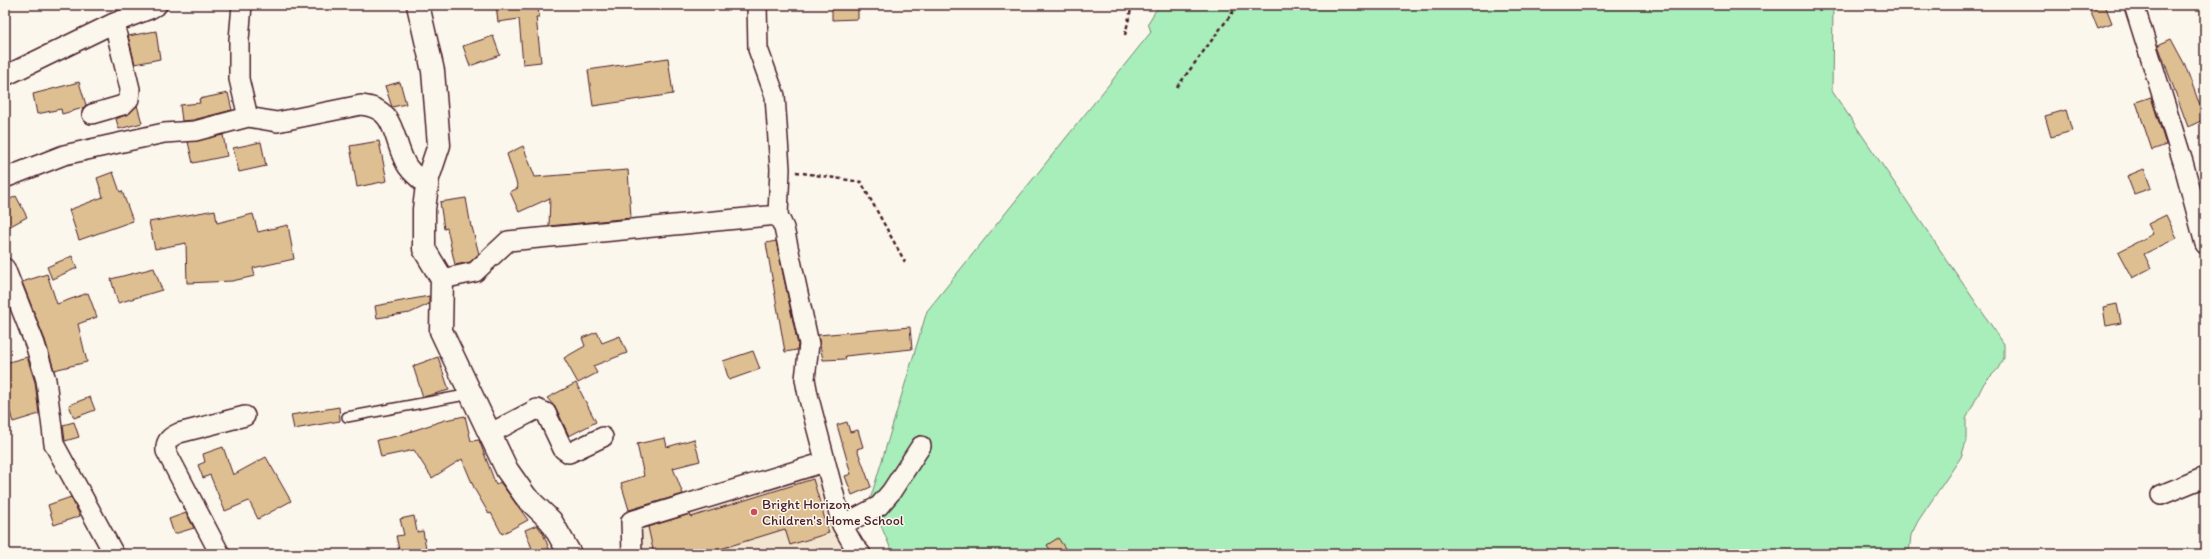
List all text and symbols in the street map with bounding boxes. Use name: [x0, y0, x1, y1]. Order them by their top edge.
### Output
place label: Bright Horizon Children's Home School: [762, 496, 904, 529]
marker: Bright Horizon Children's Home School: [749, 507, 759, 517]

